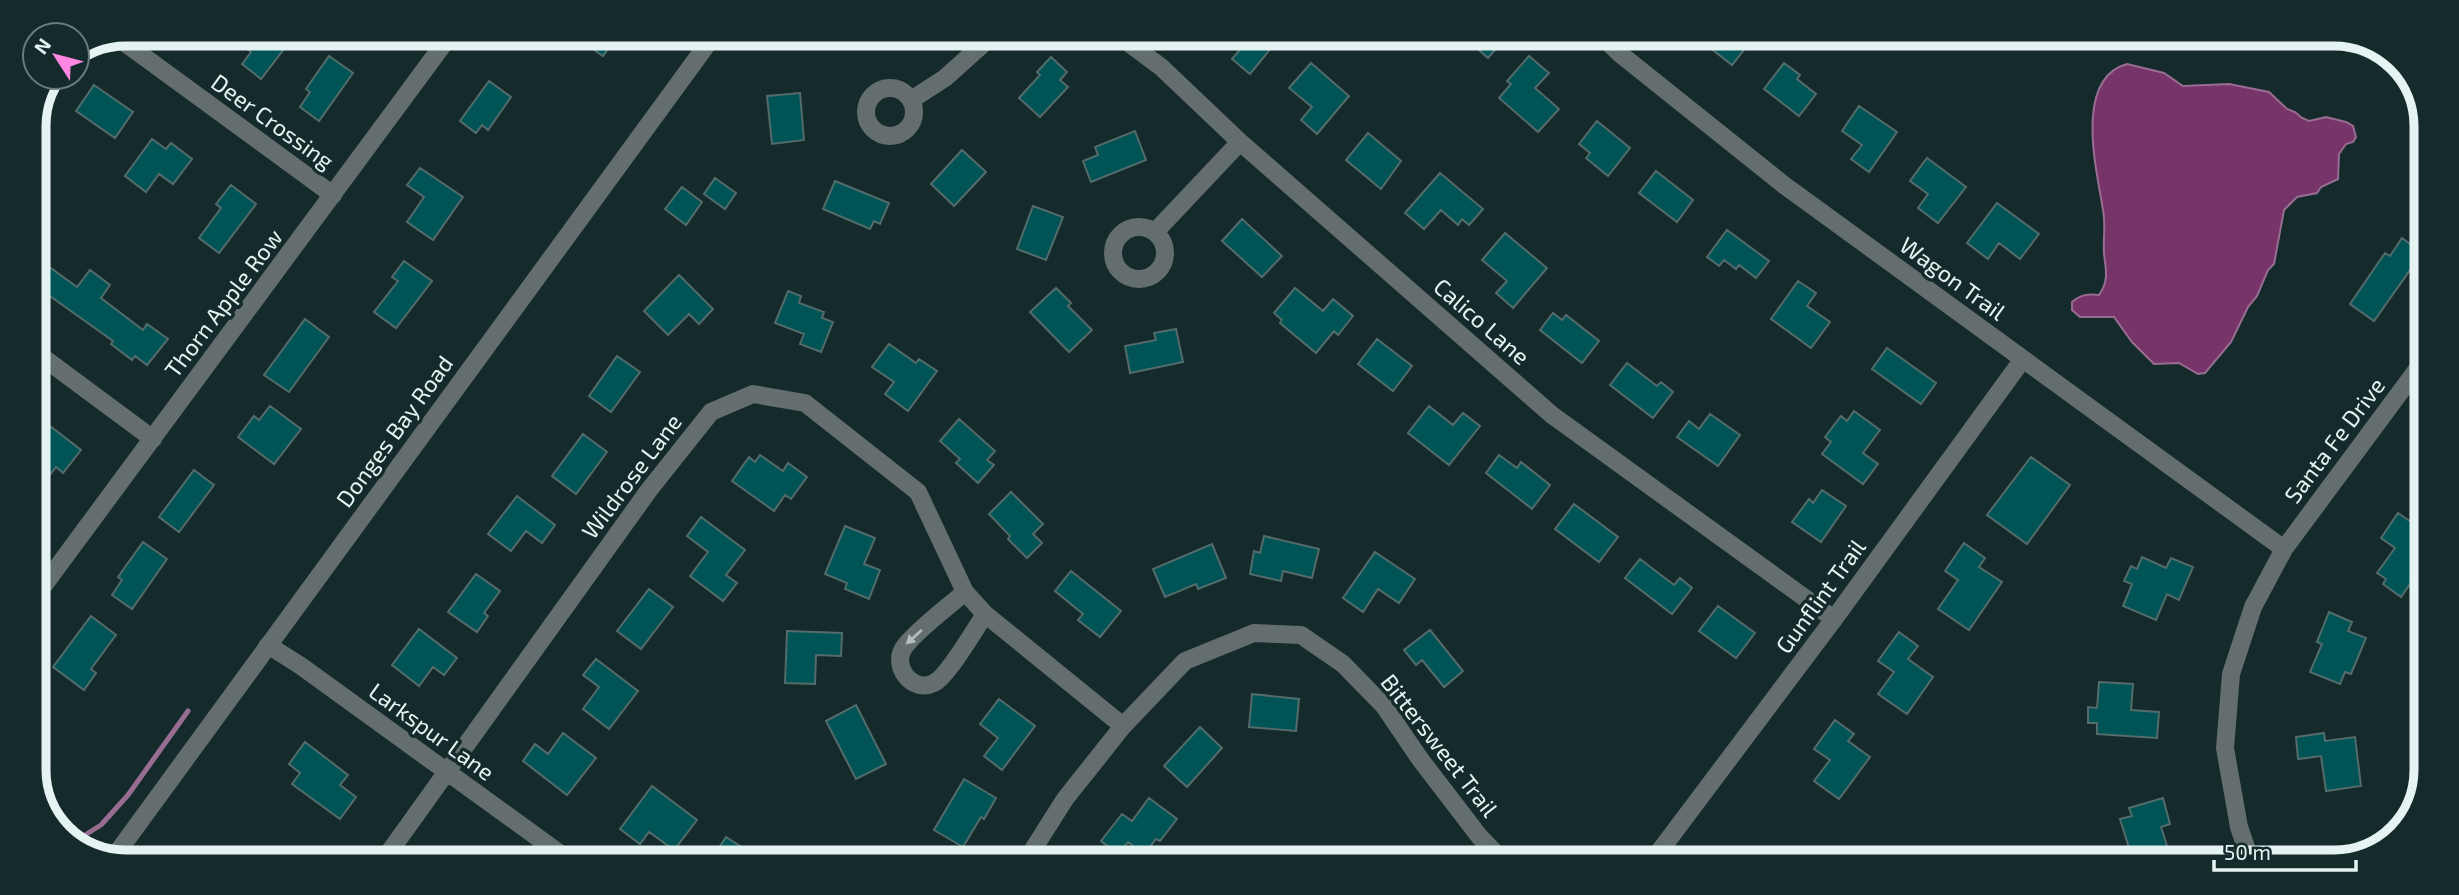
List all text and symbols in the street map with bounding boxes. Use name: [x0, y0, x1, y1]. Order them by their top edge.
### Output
north arrow: [21, 21, 91, 91]
text: N: [29, 33, 55, 58]
street label: Deer Crossing: [206, 67, 340, 175]
street label: Thorn Apple Row: [158, 223, 288, 383]
street label: Wagon Trail: [1895, 230, 2011, 326]
street label: Calico Lane: [1428, 272, 1536, 370]
street label: Donges Bay Road: [330, 350, 458, 512]
street label: Santa Fe Drive: [2278, 372, 2390, 508]
street label: Wildrose Lane: [575, 408, 687, 544]
street label: Gunflint Trail: [1769, 533, 1871, 659]
one-way arrow: [906, 629, 923, 645]
street label: Bittersweet Trail: [1376, 668, 1504, 822]
street label: Larkspur Lane: [364, 676, 500, 786]
scale bar: [2214, 828, 2356, 872]
text: 50 m: [2224, 839, 2271, 864]

